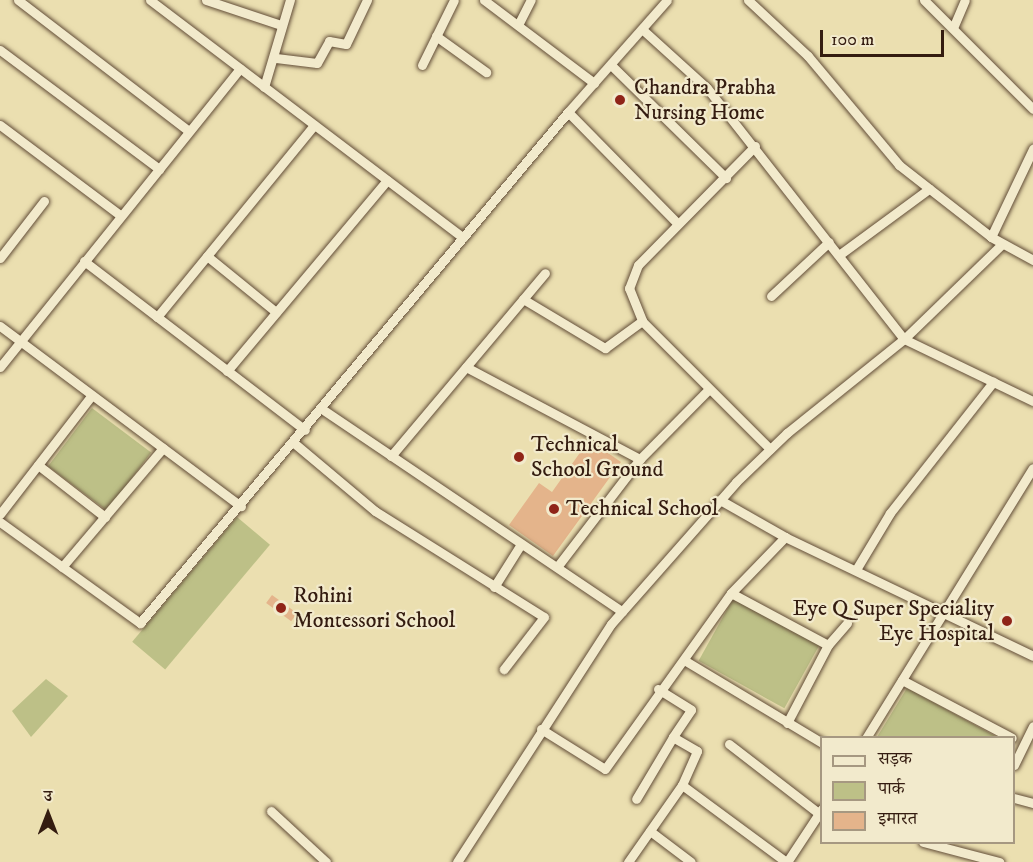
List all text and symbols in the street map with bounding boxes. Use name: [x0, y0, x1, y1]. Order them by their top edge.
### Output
scale bar: [823, 18, 948, 56]
text: 100 m: [831, 29, 874, 51]
place label: Chandra Prabha Nursing Home: [634, 74, 776, 125]
marker: Chandra Prabha Nursing Home: [611, 91, 629, 109]
place label: Technical School Ground: [531, 431, 663, 482]
marker: Technical School Ground: [512, 450, 526, 464]
place label: Technical School: [566, 496, 718, 522]
marker: Technical School: [547, 502, 561, 516]
place label: Rohini Montessori School: [293, 582, 455, 634]
place label: Eye Q Super Speciality Eye Hospital: [793, 595, 994, 646]
marker: Rohini Montessori School: [274, 601, 288, 615]
marker: Eye Q Super Speciality Eye Hospital: [998, 612, 1016, 630]
legend: [820, 736, 1015, 844]
text: सड़क: [878, 748, 912, 770]
text: पार्क: [878, 778, 905, 800]
north arrow: [18, 784, 78, 844]
text: उ: [44, 786, 52, 806]
text: इमारत: [878, 808, 917, 830]

